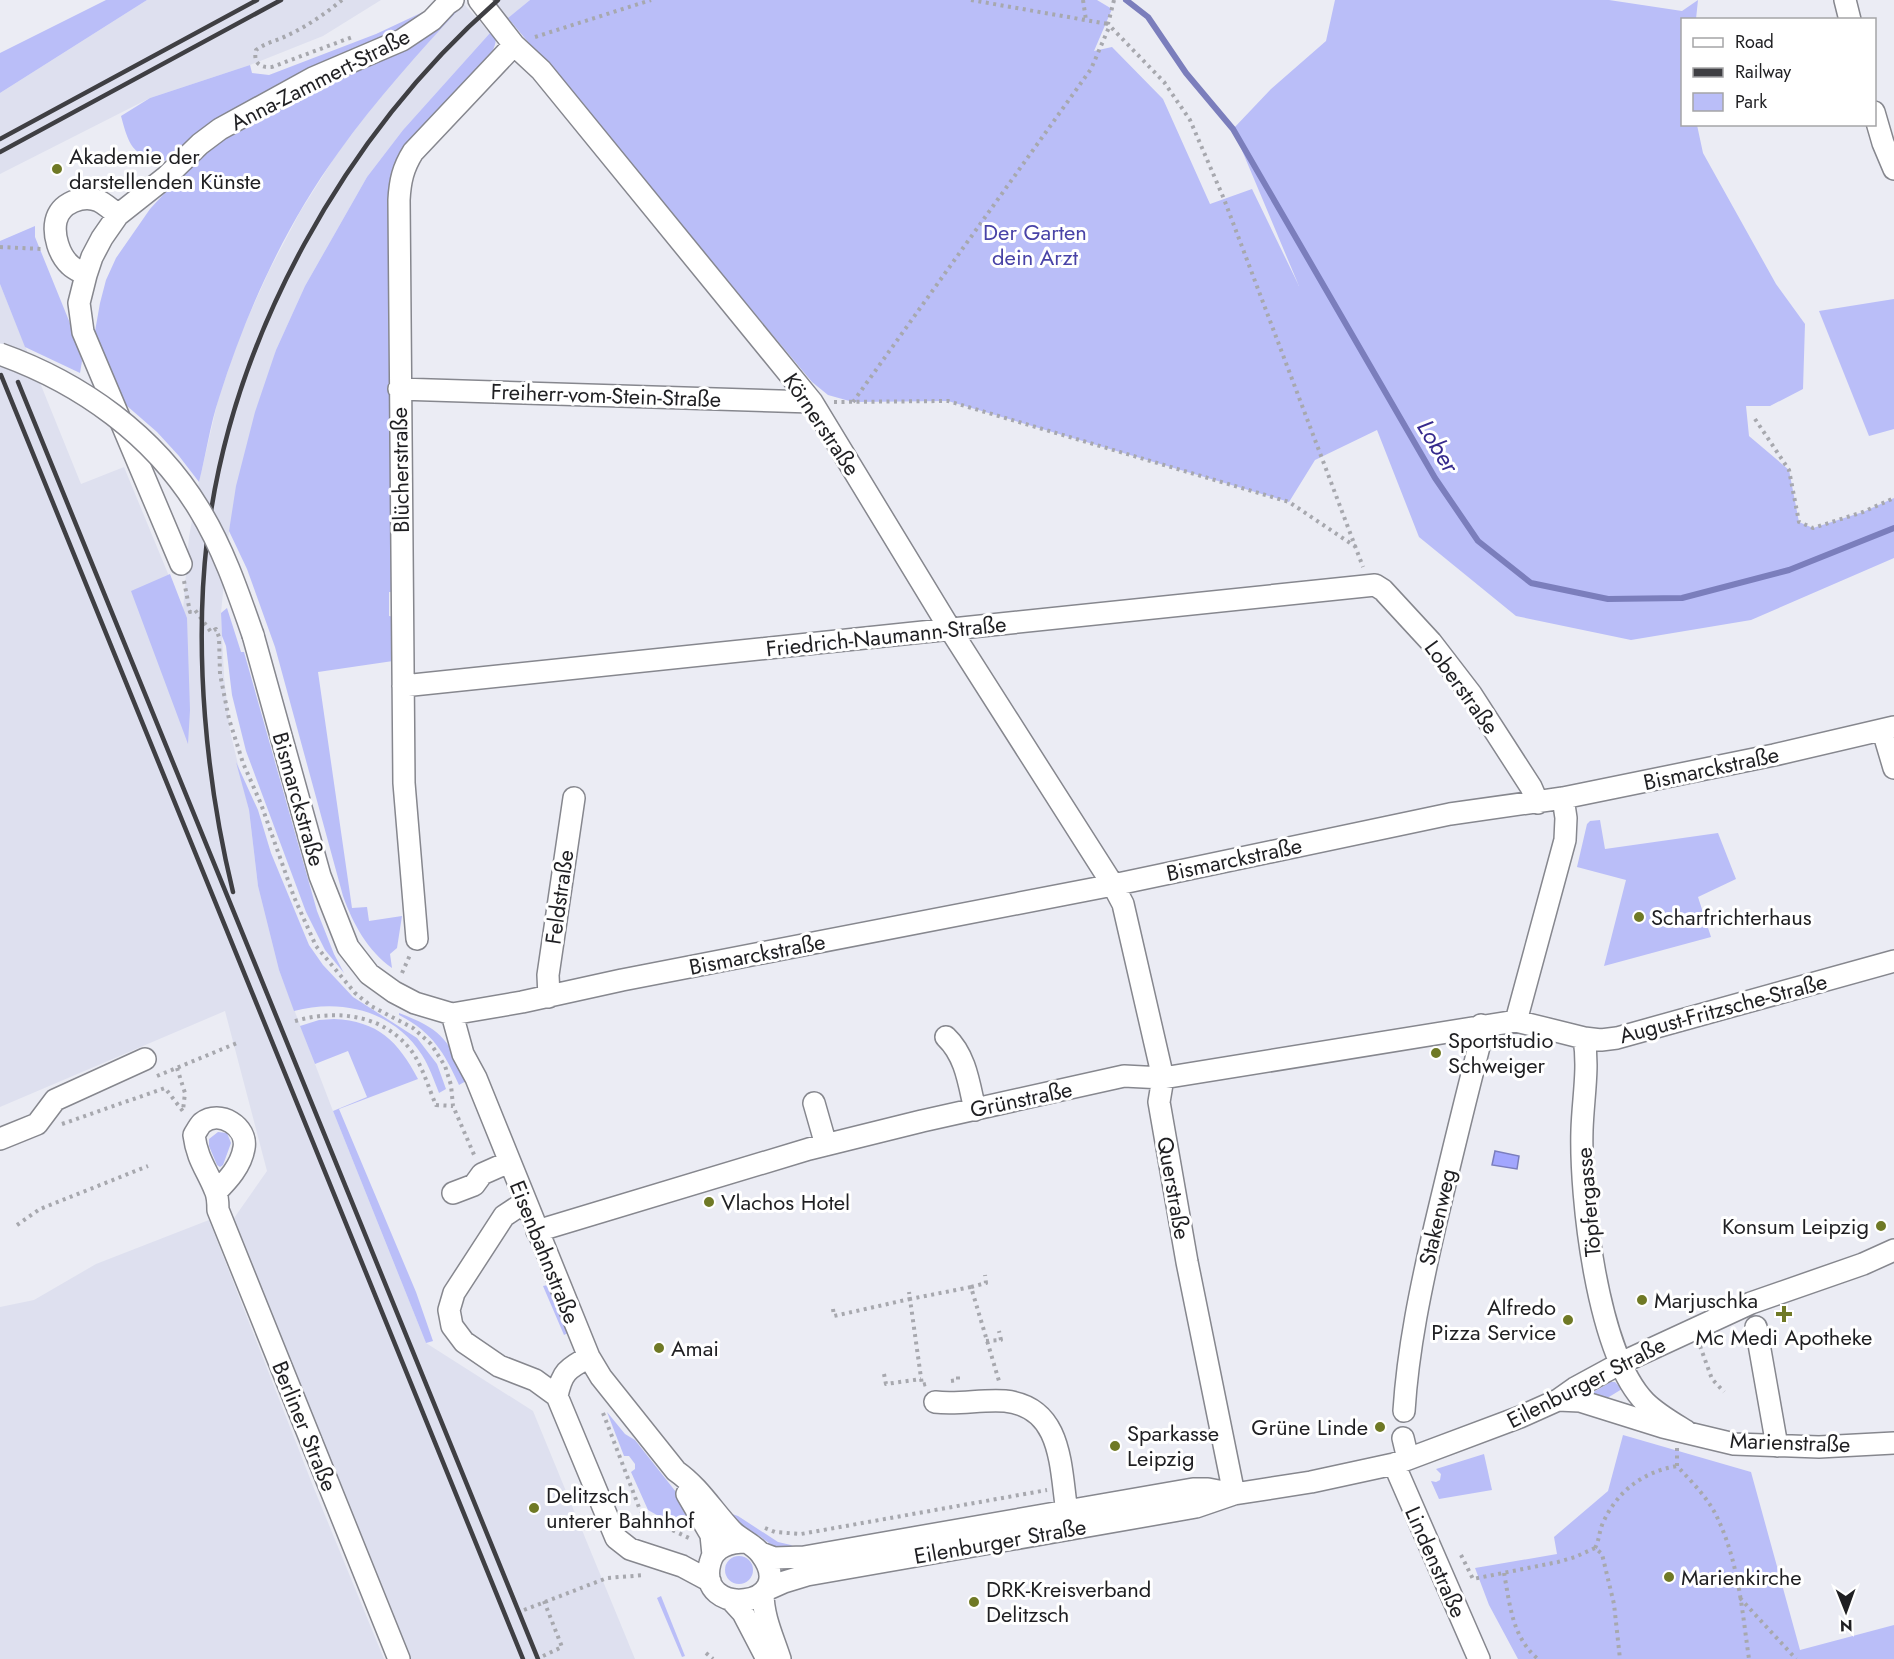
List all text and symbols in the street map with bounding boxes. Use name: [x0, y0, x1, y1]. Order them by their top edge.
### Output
legend: [1681, 18, 1876, 126]
street label: Anna-Zammert-Straße: [225, 20, 415, 138]
text: Road: [1735, 29, 1774, 55]
text: Railway: [1735, 59, 1791, 85]
text: Park: [1735, 89, 1767, 115]
place label: Akademie der darstellenden Künste: [69, 140, 261, 197]
marker: Akademie der darstellenden Künste: [50, 162, 64, 176]
park label: Der Garten dein Arzt: [983, 216, 1087, 273]
street label: Körnerstraße: [776, 366, 868, 482]
street label: Freiherr-vom-Stein-Straße: [490, 375, 722, 415]
street label: Blücherstraße: [383, 407, 417, 533]
water label: Lober: [1408, 413, 1469, 481]
street label: Friedrich-Naumann-Straße: [764, 607, 1008, 665]
street label: Loberstraße: [1417, 633, 1507, 741]
street label: Bismarckstraße: [265, 728, 333, 870]
street label: Bismarckstraße: [1640, 738, 1782, 798]
street label: Bismarckstraße: [1163, 829, 1305, 889]
street label: Feldstraße: [537, 848, 581, 946]
place label: Scharfrichterhaus: [1651, 901, 1812, 933]
marker: Scharfrichterhaus: [1632, 910, 1646, 924]
street label: Bismarckstraße: [686, 925, 828, 983]
street label: August-Fritzsche-Straße: [1616, 965, 1830, 1051]
place label: Sportstudio Schweiger: [1448, 1024, 1553, 1081]
marker: Sportstudio Schweiger: [1429, 1046, 1443, 1060]
street label: Grünstraße: [967, 1073, 1075, 1125]
street label: Querstraße: [1149, 1134, 1199, 1242]
street label: Töpfergasse: [1567, 1146, 1609, 1258]
street label: Stakenweg: [1410, 1165, 1464, 1269]
street label: Eisenbahnstraße: [502, 1176, 588, 1328]
place label: Vlachos Hotel: [721, 1186, 850, 1218]
marker: Vlachos Hotel: [702, 1195, 716, 1209]
place label: Konsum Leipzig: [1722, 1210, 1869, 1242]
marker: Konsum Leipzig: [1874, 1219, 1888, 1233]
place label: Marjuschka: [1654, 1284, 1758, 1316]
place label: Alfredo Pizza Service: [1431, 1291, 1556, 1348]
marker: Marjuschka: [1635, 1293, 1649, 1307]
marker: Mc Medi Apotheke: [1777, 1307, 1791, 1321]
marker: Alfredo Pizza Service: [1561, 1313, 1575, 1327]
place label: Mc Medi Apotheke: [1696, 1321, 1872, 1353]
street label: Eilenburger Straße: [1501, 1328, 1671, 1436]
place label: Amai: [671, 1332, 719, 1364]
marker: Amai: [652, 1341, 666, 1355]
street label: Berliner Straße: [264, 1356, 346, 1496]
place label: Grüne Linde: [1251, 1411, 1368, 1443]
place label: Sparkasse Leipzig: [1127, 1417, 1219, 1474]
marker: Grüne Linde: [1373, 1420, 1387, 1434]
street label: Marienstraße: [1729, 1424, 1851, 1460]
marker: Sparkasse Leipzig: [1108, 1439, 1122, 1453]
place label: Delitzsch unterer Bahnhof: [546, 1479, 695, 1536]
marker: Delitzsch unterer Bahnhof: [527, 1501, 541, 1515]
street label: Lindenstraße: [1397, 1501, 1475, 1623]
street label: Eilenburger Straße: [911, 1510, 1089, 1572]
place label: Marienkirche: [1681, 1561, 1802, 1593]
marker: Marienkirche: [1662, 1570, 1676, 1584]
place label: DRK-Kreisverband Delitzsch: [986, 1573, 1151, 1630]
north arrow: [1816, 1581, 1876, 1641]
marker: DRK-Kreisverband Delitzsch: [967, 1595, 981, 1609]
text: N: [1840, 1614, 1853, 1637]

